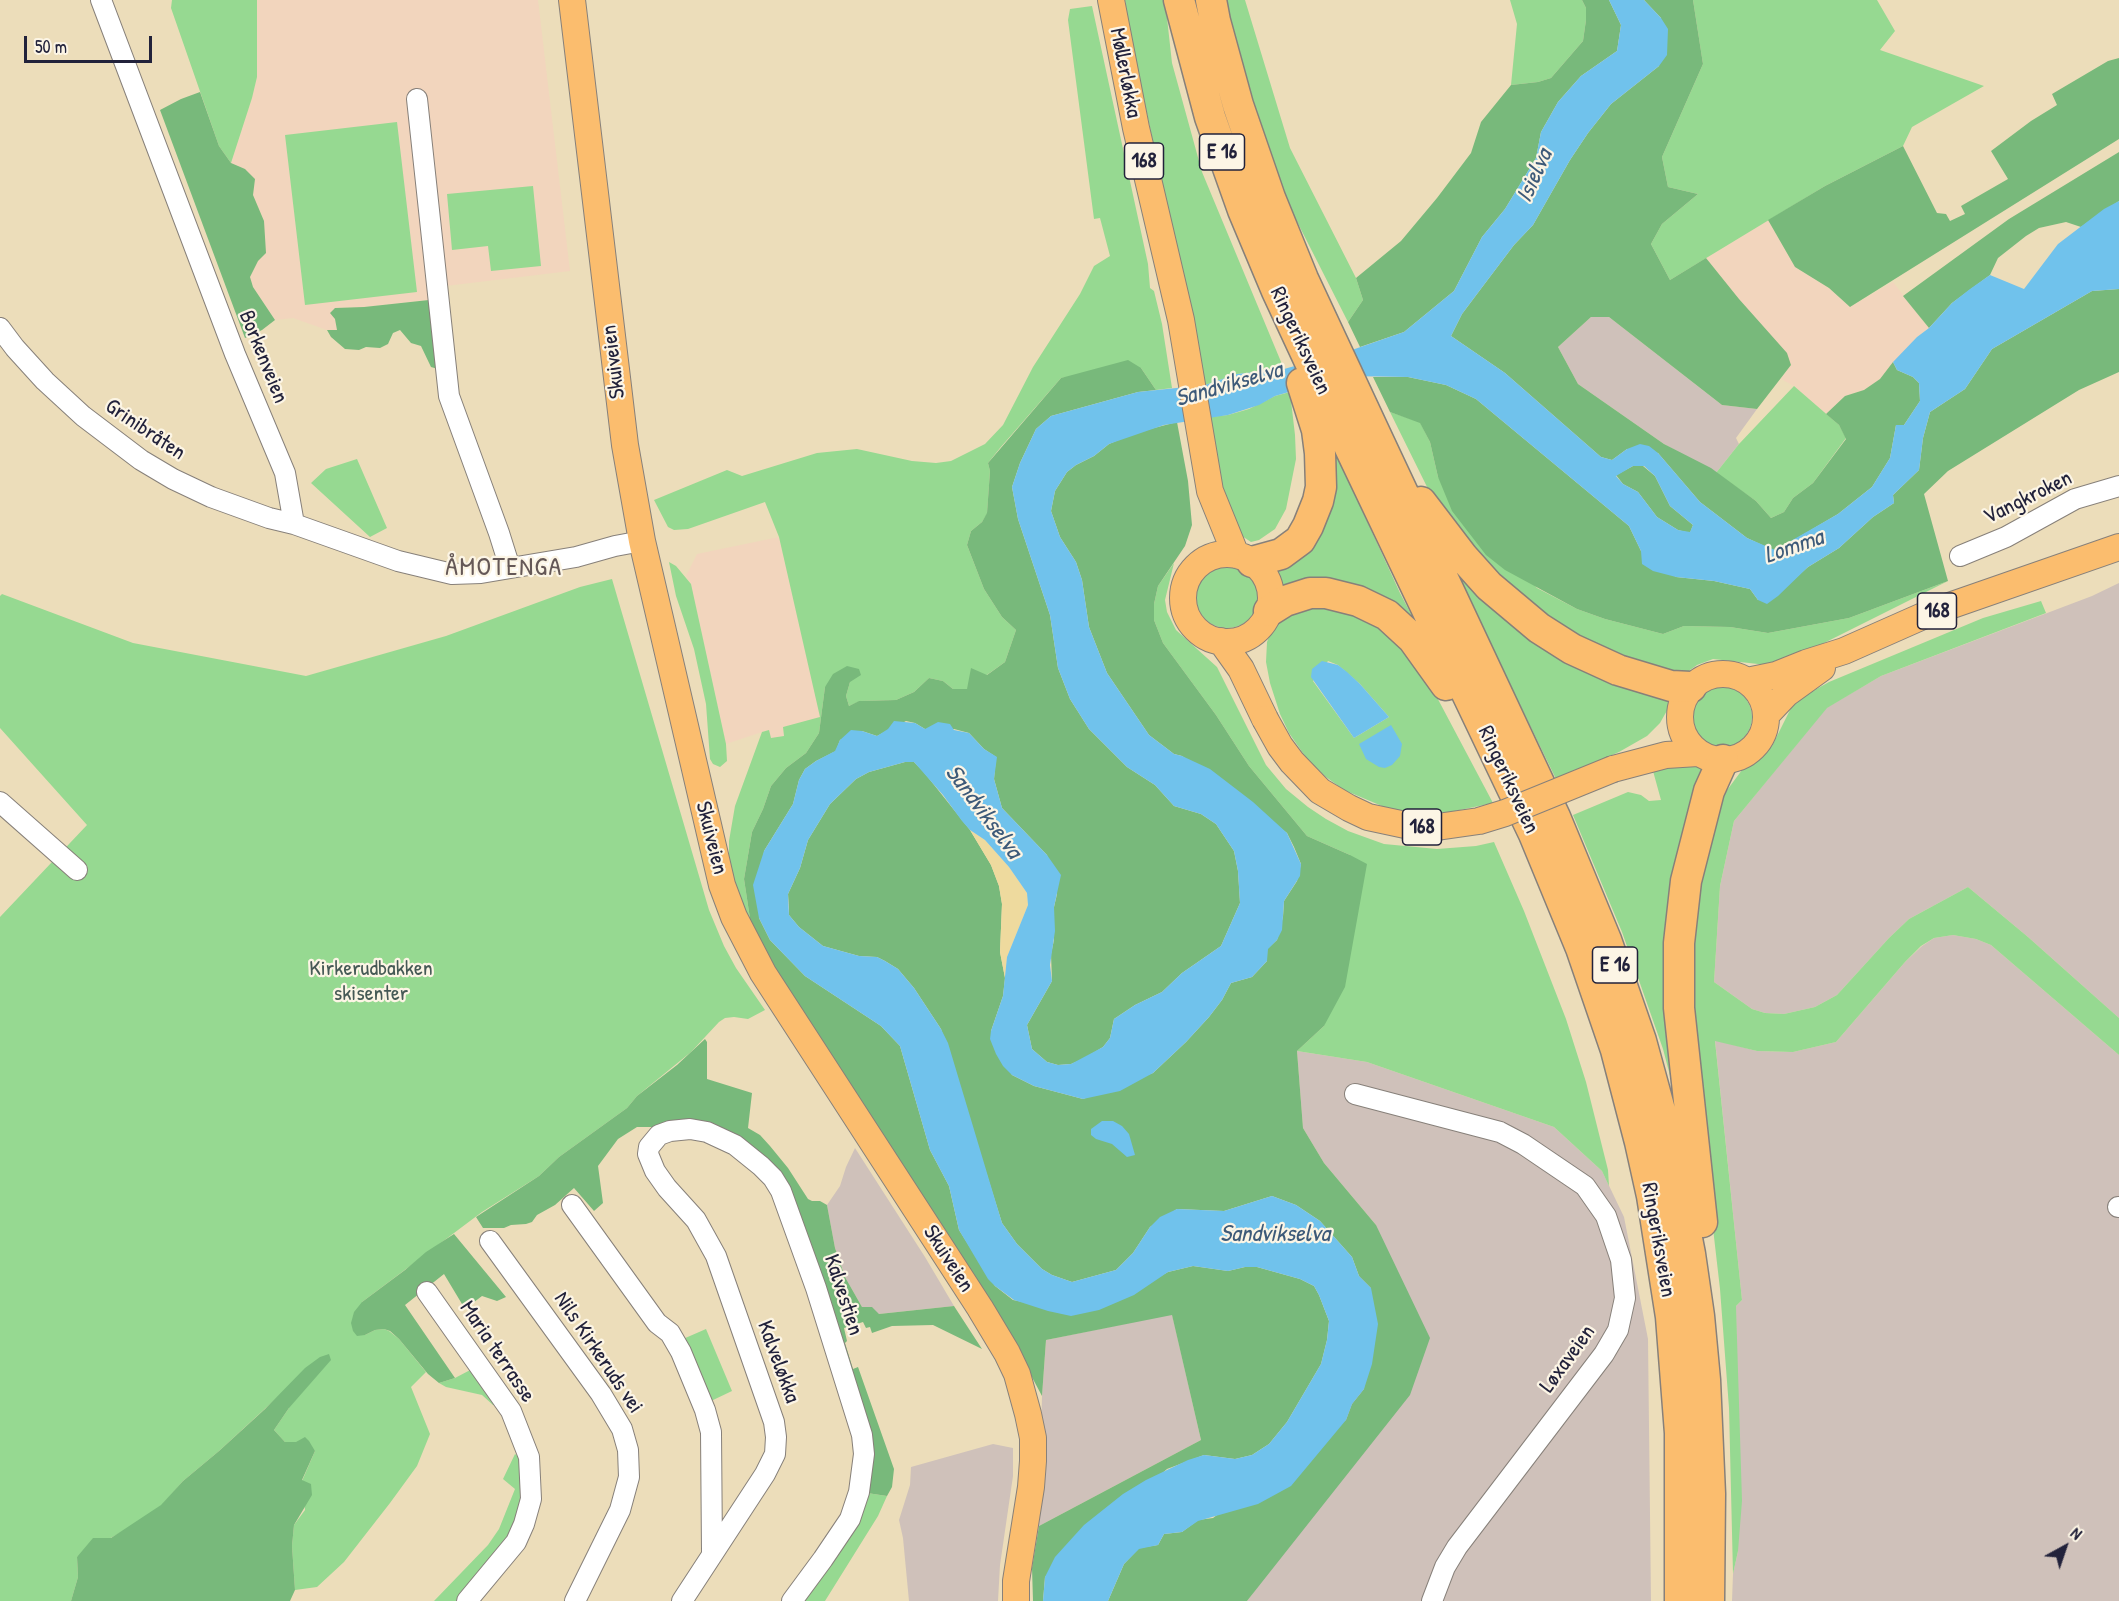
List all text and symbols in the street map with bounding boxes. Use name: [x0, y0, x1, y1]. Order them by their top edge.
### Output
scale bar: [27, 24, 154, 62]
street label: Møllerløkka: [1103, 26, 1147, 120]
text: 50 m: [35, 34, 67, 59]
road number: E 16: [1200, 134, 1244, 170]
road number: 168: [1124, 143, 1164, 179]
water label: Isielva: [1511, 145, 1559, 207]
street label: Ringeriksveien: [1264, 283, 1336, 399]
street label: Borkenveien: [232, 307, 294, 407]
street label: Skuiveien: [596, 324, 632, 400]
water label: Sandvikselva: [1172, 356, 1286, 414]
street label: Grinibråten: [100, 394, 190, 466]
street label: Vangkroken: [1980, 465, 2076, 531]
water label: Lomma: [1761, 524, 1827, 570]
district label: ÅMOTENGA: [445, 552, 563, 584]
road number: 168: [1918, 593, 1956, 629]
street label: Ringeriksveien: [1472, 722, 1544, 838]
water label: Sandvikselva: [938, 760, 1028, 864]
street label: Skuiveien: [689, 799, 733, 877]
road number: 168: [1402, 809, 1442, 845]
road number: E 16: [1592, 947, 1638, 983]
park label: Kirkerudbakken skisenter: [309, 956, 433, 1008]
street label: Ringeriksveien: [1635, 1181, 1681, 1299]
street label: Skuiveien: [917, 1221, 979, 1297]
water label: Sandvikselva: [1220, 1221, 1330, 1249]
street label: Kalvestien: [818, 1251, 868, 1339]
street label: Nils Kirkeruds vei: [548, 1287, 648, 1419]
street label: Maria terrasse: [454, 1296, 540, 1408]
street label: Kalveløkka: [751, 1317, 805, 1407]
street label: Løxaveien: [1535, 1320, 1601, 1398]
north arrow: [2035, 1517, 2095, 1577]
text: N: [2066, 1522, 2087, 1544]

